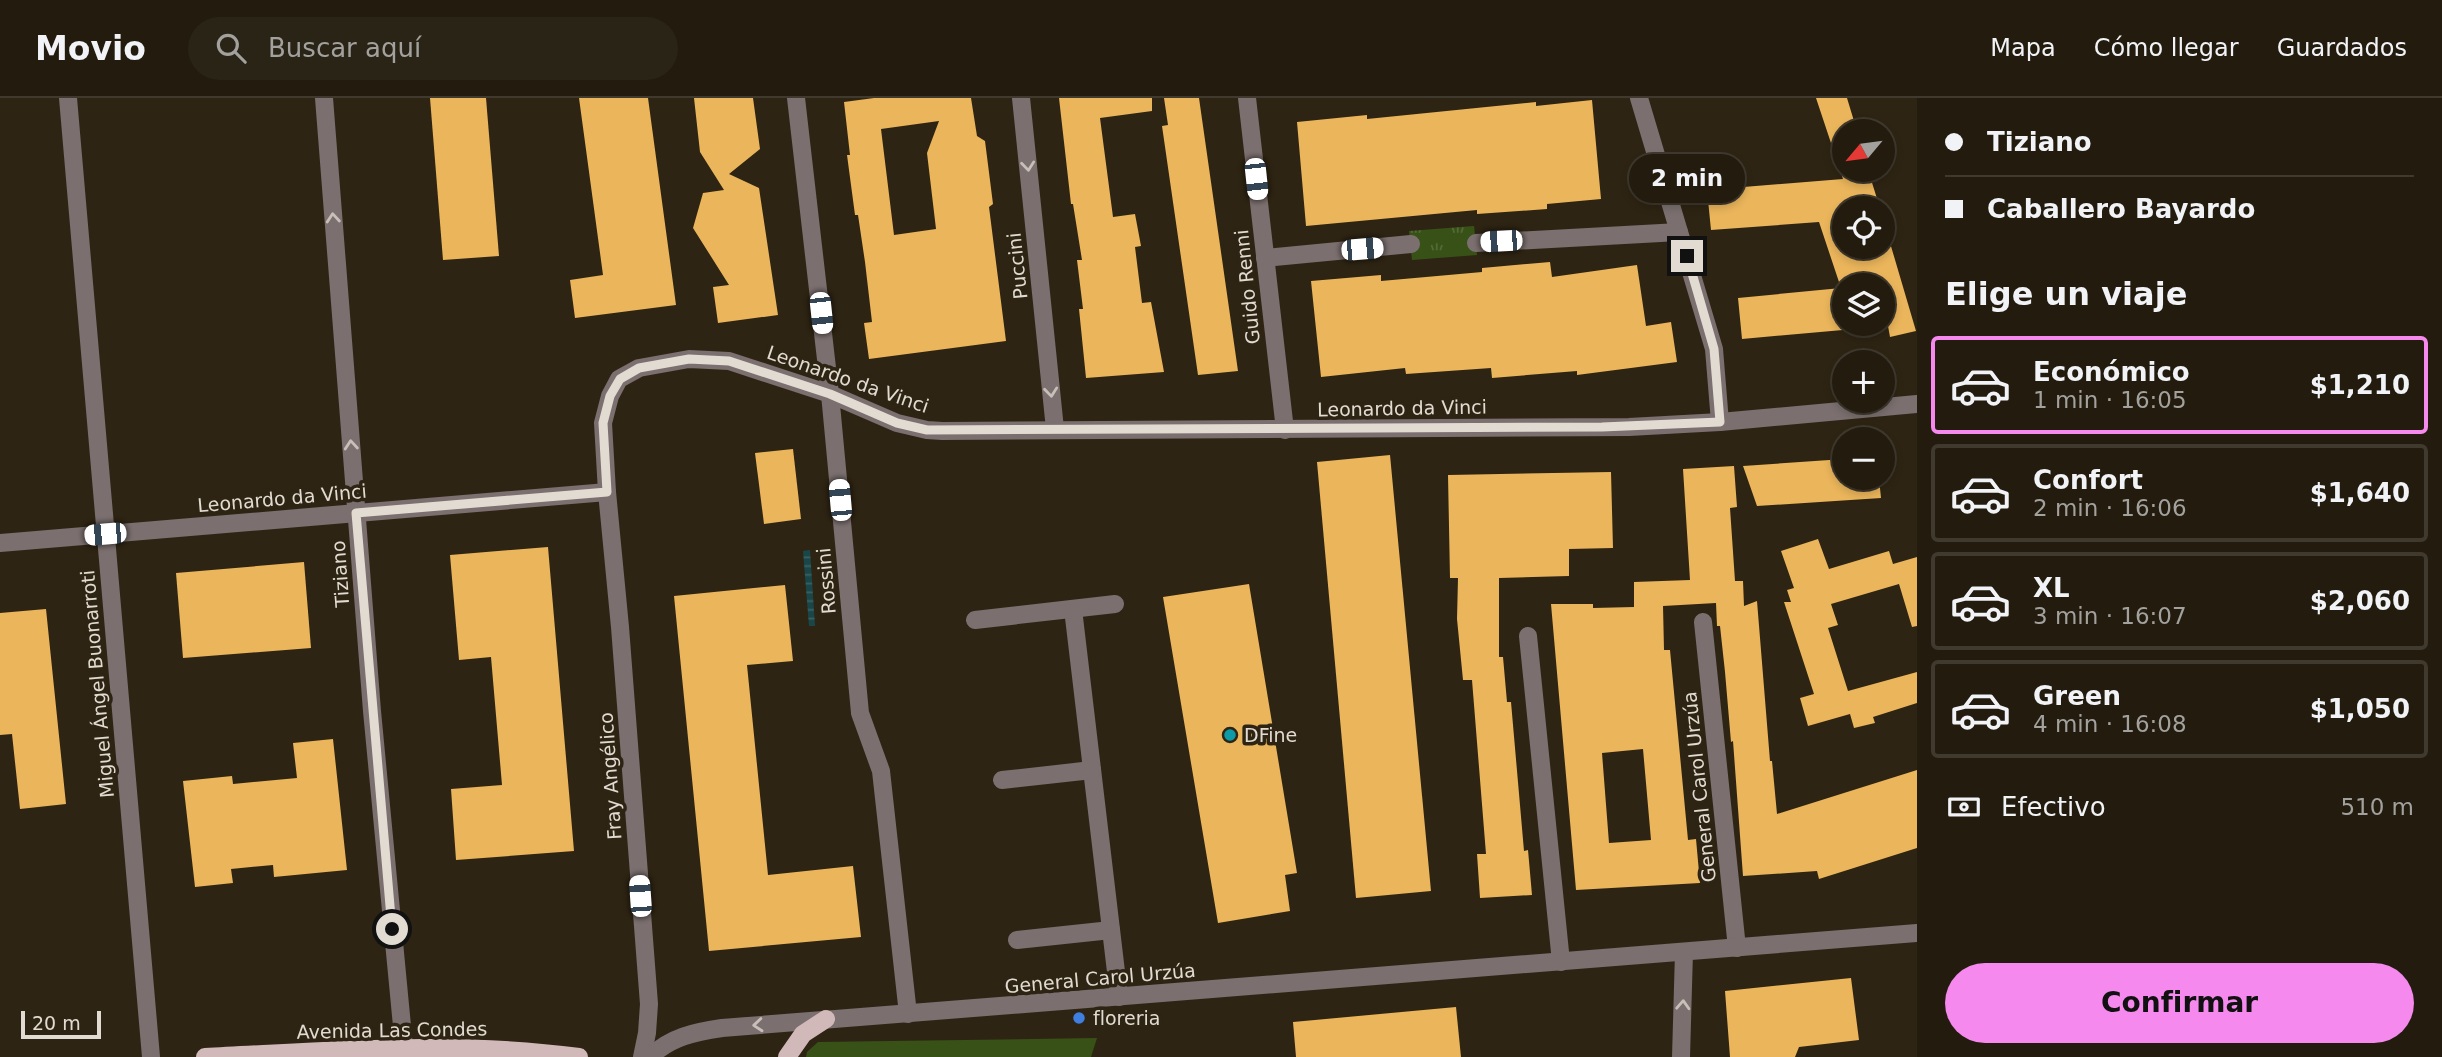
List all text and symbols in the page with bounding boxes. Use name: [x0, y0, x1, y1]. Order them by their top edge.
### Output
search box: [188, 17, 678, 80]
text: Movio: [35, 29, 146, 68]
icon: search: [212, 29, 250, 67]
text: Buscar aquí: [268, 33, 421, 63]
text: Mapa: [1990, 34, 2056, 62]
text: Cómo llegar: [2094, 34, 2239, 62]
text: Guardados: [2277, 34, 2407, 62]
north arrow: [1832, 119, 1895, 182]
map controls: [1832, 119, 1895, 490]
text: Tiziano: [1987, 127, 2092, 157]
callout: 2 min: [1629, 155, 1745, 204]
car: [1244, 157, 1269, 201]
one-way arrow: [1020, 160, 1035, 172]
text: 2 min: [1651, 165, 1723, 191]
text: Caballero Bayardo: [1987, 194, 2255, 224]
button: locate: [1832, 196, 1895, 259]
one-way arrow: [326, 213, 341, 224]
street label: Guido Renni: [1230, 229, 1264, 345]
car: [1480, 229, 1523, 253]
street label: Puccini: [1003, 232, 1031, 300]
car: [1341, 237, 1384, 261]
route end: [1671, 240, 1703, 272]
button: layers: [1832, 273, 1895, 336]
text: Elige un viaje: [1945, 275, 2187, 313]
car: [809, 291, 834, 335]
street label: Leonardo da Vinci: [764, 341, 932, 417]
button: +: [1832, 350, 1895, 413]
icon: car: [1949, 354, 2012, 417]
text: Económico: [2033, 357, 2190, 387]
text: $1,210: [2310, 370, 2410, 400]
one-way arrow: [1044, 386, 1059, 398]
text: 1 min · 16:05: [2033, 387, 2187, 413]
street label: Leonardo da Vinci: [1317, 396, 1487, 420]
button: −: [1832, 427, 1895, 490]
one-way arrow: [344, 439, 359, 450]
icon: car: [1949, 462, 2012, 525]
text: Confort: [2033, 465, 2143, 495]
car: [828, 478, 853, 522]
text: $1,640: [2310, 478, 2410, 508]
street label: Leonardo da Vinci: [196, 480, 368, 516]
text: 2 min · 16:06: [2033, 495, 2187, 521]
car: [84, 522, 127, 546]
street label: Tiziano: [327, 540, 353, 609]
street label: Rossini: [812, 547, 840, 615]
street label: Miguel Ángel Buonarroti: [76, 569, 118, 799]
icon: car: [1949, 570, 2012, 633]
text: XL: [2033, 573, 2070, 603]
text: $2,060: [2310, 586, 2410, 616]
text: 3 min · 16:07: [2033, 603, 2187, 629]
icon: car: [1949, 678, 2012, 741]
text: Green: [2033, 681, 2121, 711]
street label: General Carol Urzúa: [1678, 691, 1720, 883]
text: $1,050: [2310, 694, 2410, 724]
text: 4 min · 16:08: [2033, 711, 2187, 737]
street label: Fray Angélico: [595, 712, 625, 840]
place label: DFine: [1244, 724, 1297, 746]
marker: DFine: [1222, 727, 1238, 743]
icon: cash: [1945, 788, 1983, 826]
text: Efectivo: [2001, 792, 2106, 822]
text: 510 m: [2340, 794, 2414, 820]
car: [629, 874, 652, 918]
route start: [376, 913, 408, 945]
street label: General Carol Urzúa: [1004, 959, 1196, 997]
button: Confirmar: [1945, 963, 2414, 1043]
one-way arrow: [1676, 999, 1691, 1010]
place label: floreria: [1093, 1007, 1160, 1029]
scale bar: [21, 1008, 102, 1040]
marker: floreria: [1071, 1010, 1087, 1026]
text: 20 m: [32, 1012, 81, 1034]
street label: Avenida Las Condes: [297, 1017, 487, 1043]
one-way arrow: [752, 1017, 763, 1032]

